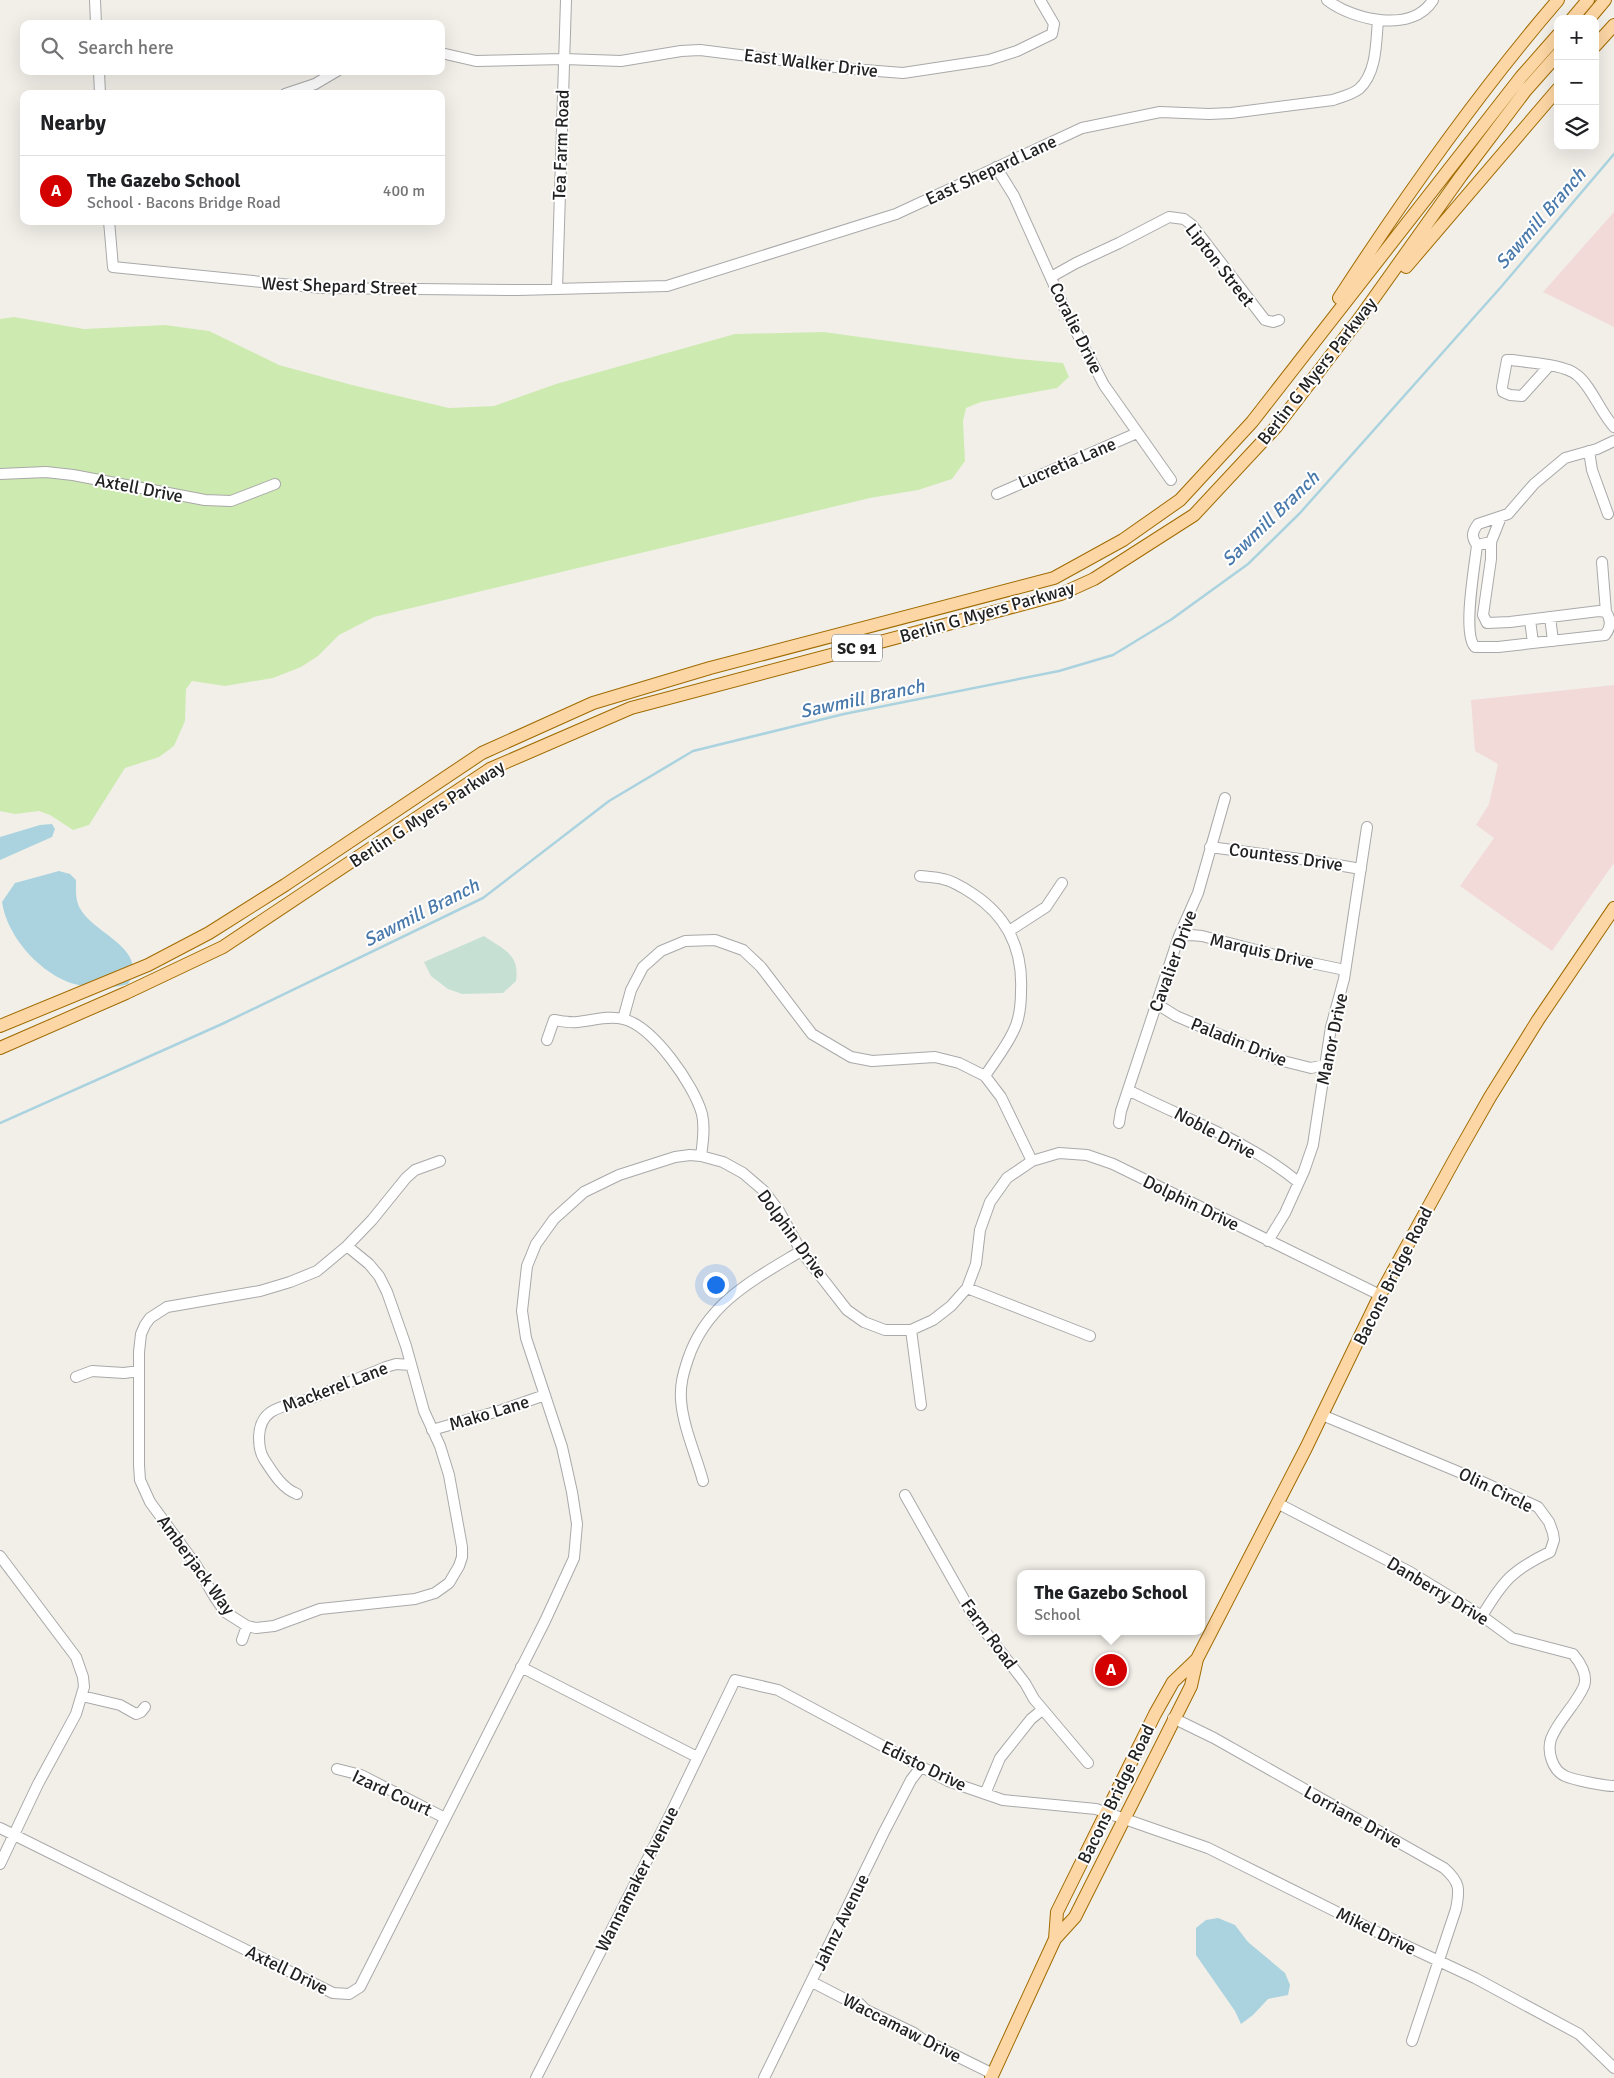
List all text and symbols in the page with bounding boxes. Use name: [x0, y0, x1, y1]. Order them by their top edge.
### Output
map controls: [1554, 15, 1599, 150]
button: +: [1554, 15, 1599, 60]
search box: [20, 20, 445, 75]
icon: search: [38, 34, 66, 62]
text: Search here: [78, 36, 174, 60]
street label: East Walker Drive: [743, 44, 879, 82]
button: −: [1554, 60, 1599, 105]
street label: Tea Farm Road: [548, 89, 574, 201]
button: layers: [1554, 105, 1599, 150]
text: Nearby: [40, 110, 106, 136]
street label: East Shepard Lane: [922, 130, 1060, 210]
water label: Sawmill Branch: [1490, 163, 1592, 274]
text: The Gazebo School: [87, 169, 241, 193]
text: A: [51, 181, 61, 201]
text: 400 m: [383, 181, 425, 201]
text: School · Bacons Bridge Road: [87, 193, 281, 213]
street label: Lipton Street: [1181, 219, 1259, 311]
street label: West Shepard Street: [261, 272, 417, 300]
street label: Coralie Drive: [1044, 279, 1108, 377]
street label: Berlin G Myers Parkway: [1253, 293, 1382, 449]
street label: Lucretia Lane: [1015, 433, 1119, 493]
water label: Sawmill Branch: [1217, 466, 1325, 571]
street label: Axtell Drive: [93, 469, 185, 507]
street label: Berlin G Myers Parkway: [897, 576, 1078, 647]
road number: SC 91: [832, 634, 882, 661]
water label: Sawmill Branch: [798, 674, 927, 724]
street label: Berlin G Myers Parkway: [345, 755, 509, 872]
street label: Countess Drive: [1228, 838, 1344, 876]
water label: Sawmill Branch: [360, 873, 484, 952]
street label: Cavalier Drive: [1144, 907, 1202, 1015]
street label: Marquis Drive: [1208, 928, 1316, 974]
street label: Manor Drive: [1312, 991, 1352, 1087]
street label: Paladin Drive: [1188, 1013, 1290, 1071]
street label: Noble Drive: [1170, 1102, 1260, 1164]
street label: Dolphin Drive: [1139, 1170, 1243, 1236]
street label: Dolphin Drive: [752, 1185, 832, 1283]
street label: Bacons Bridge Road: [1349, 1203, 1437, 1349]
your location: [703, 1272, 729, 1298]
street label: Mackerel Lane: [279, 1357, 391, 1417]
street label: Mako Lane: [446, 1390, 532, 1436]
street label: Olin Circle: [1455, 1463, 1537, 1517]
street label: Amberjack Way: [152, 1511, 240, 1620]
street label: Danberry Drive: [1383, 1552, 1493, 1630]
popup: [1017, 1570, 1205, 1635]
text: The Gazebo School: [1034, 1581, 1188, 1605]
street label: Farm Road: [956, 1595, 1022, 1673]
text: School: [1034, 1605, 1081, 1625]
pin: A: [1095, 1651, 1127, 1689]
street label: Bacons Bridge Road: [1073, 1721, 1159, 1867]
street label: Edisto Drive: [878, 1736, 970, 1796]
street label: Izard Court: [349, 1765, 435, 1821]
street label: Lorriane Drive: [1300, 1781, 1406, 1853]
street label: Wannamaker Avenue: [591, 1802, 683, 1956]
street label: Jahnz Avenue: [808, 1870, 874, 1974]
street label: Mikel Drive: [1332, 1902, 1420, 1960]
street label: Axtell Drive: [242, 1941, 332, 1999]
street label: Waccamaw Drive: [839, 1989, 965, 2067]

